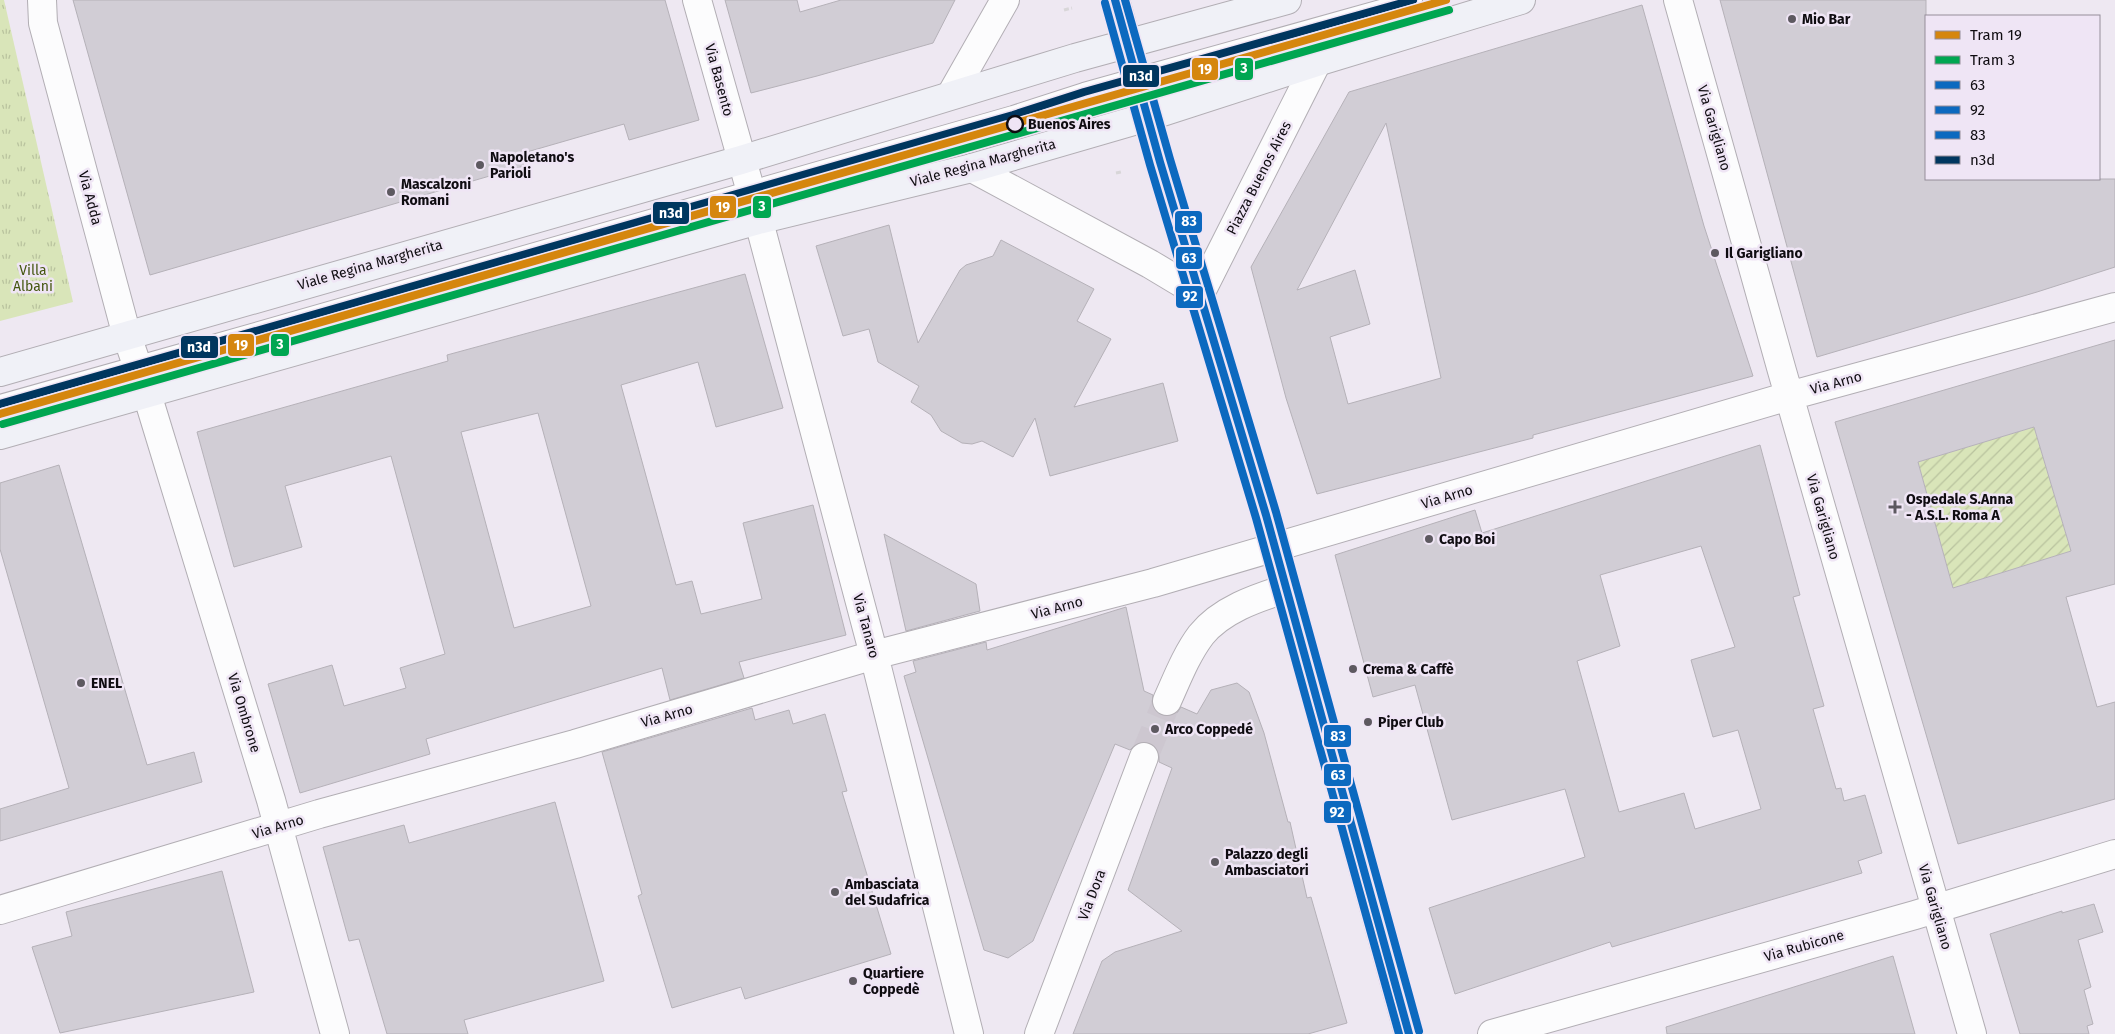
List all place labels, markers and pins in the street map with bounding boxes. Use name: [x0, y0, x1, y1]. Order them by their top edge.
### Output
place label: Mio Bar: [1802, 11, 1851, 28]
marker: Mio Bar: [1786, 13, 1798, 25]
marker: Buenos Aires: [1006, 115, 1024, 133]
place label: Buenos Aires: [1028, 116, 1111, 133]
place label: Napoletano's Parioli: [490, 149, 575, 182]
marker: Napoletano's Parioli: [474, 159, 486, 171]
place label: Mascalzoni Romani: [401, 176, 471, 209]
marker: Mascalzoni Romani: [385, 186, 397, 198]
place label: Il Garigliano: [1725, 245, 1803, 262]
marker: Il Garigliano: [1709, 247, 1721, 259]
place label: Ospedale S.Anna - A.S.L. Roma A: [1906, 491, 2013, 524]
marker: Ospedale S.Anna - A.S.L. Roma A: [1888, 500, 1902, 514]
place label: Capo Boi: [1439, 531, 1495, 548]
marker: Capo Boi: [1423, 533, 1435, 545]
place label: Crema & Caffè: [1363, 661, 1454, 678]
marker: Crema & Caffè: [1347, 663, 1359, 675]
place label: ENEL: [91, 675, 122, 692]
marker: ENEL: [75, 677, 87, 689]
place label: Piper Club: [1378, 714, 1444, 731]
marker: Piper Club: [1362, 716, 1374, 728]
place label: Arco Coppedé: [1164, 721, 1253, 738]
marker: Arco Coppedé: [1149, 723, 1161, 735]
place label: Palazzo degli Ambasciatori: [1224, 846, 1309, 879]
marker: Palazzo degli Ambasciatori: [1209, 856, 1221, 868]
place label: Ambasciata del Sudafrica: [844, 876, 930, 909]
marker: Ambasciata del Sudafrica: [829, 886, 841, 898]
place label: Quartiere Coppedè: [863, 965, 924, 998]
marker: Quartiere Coppedè: [847, 975, 859, 987]

